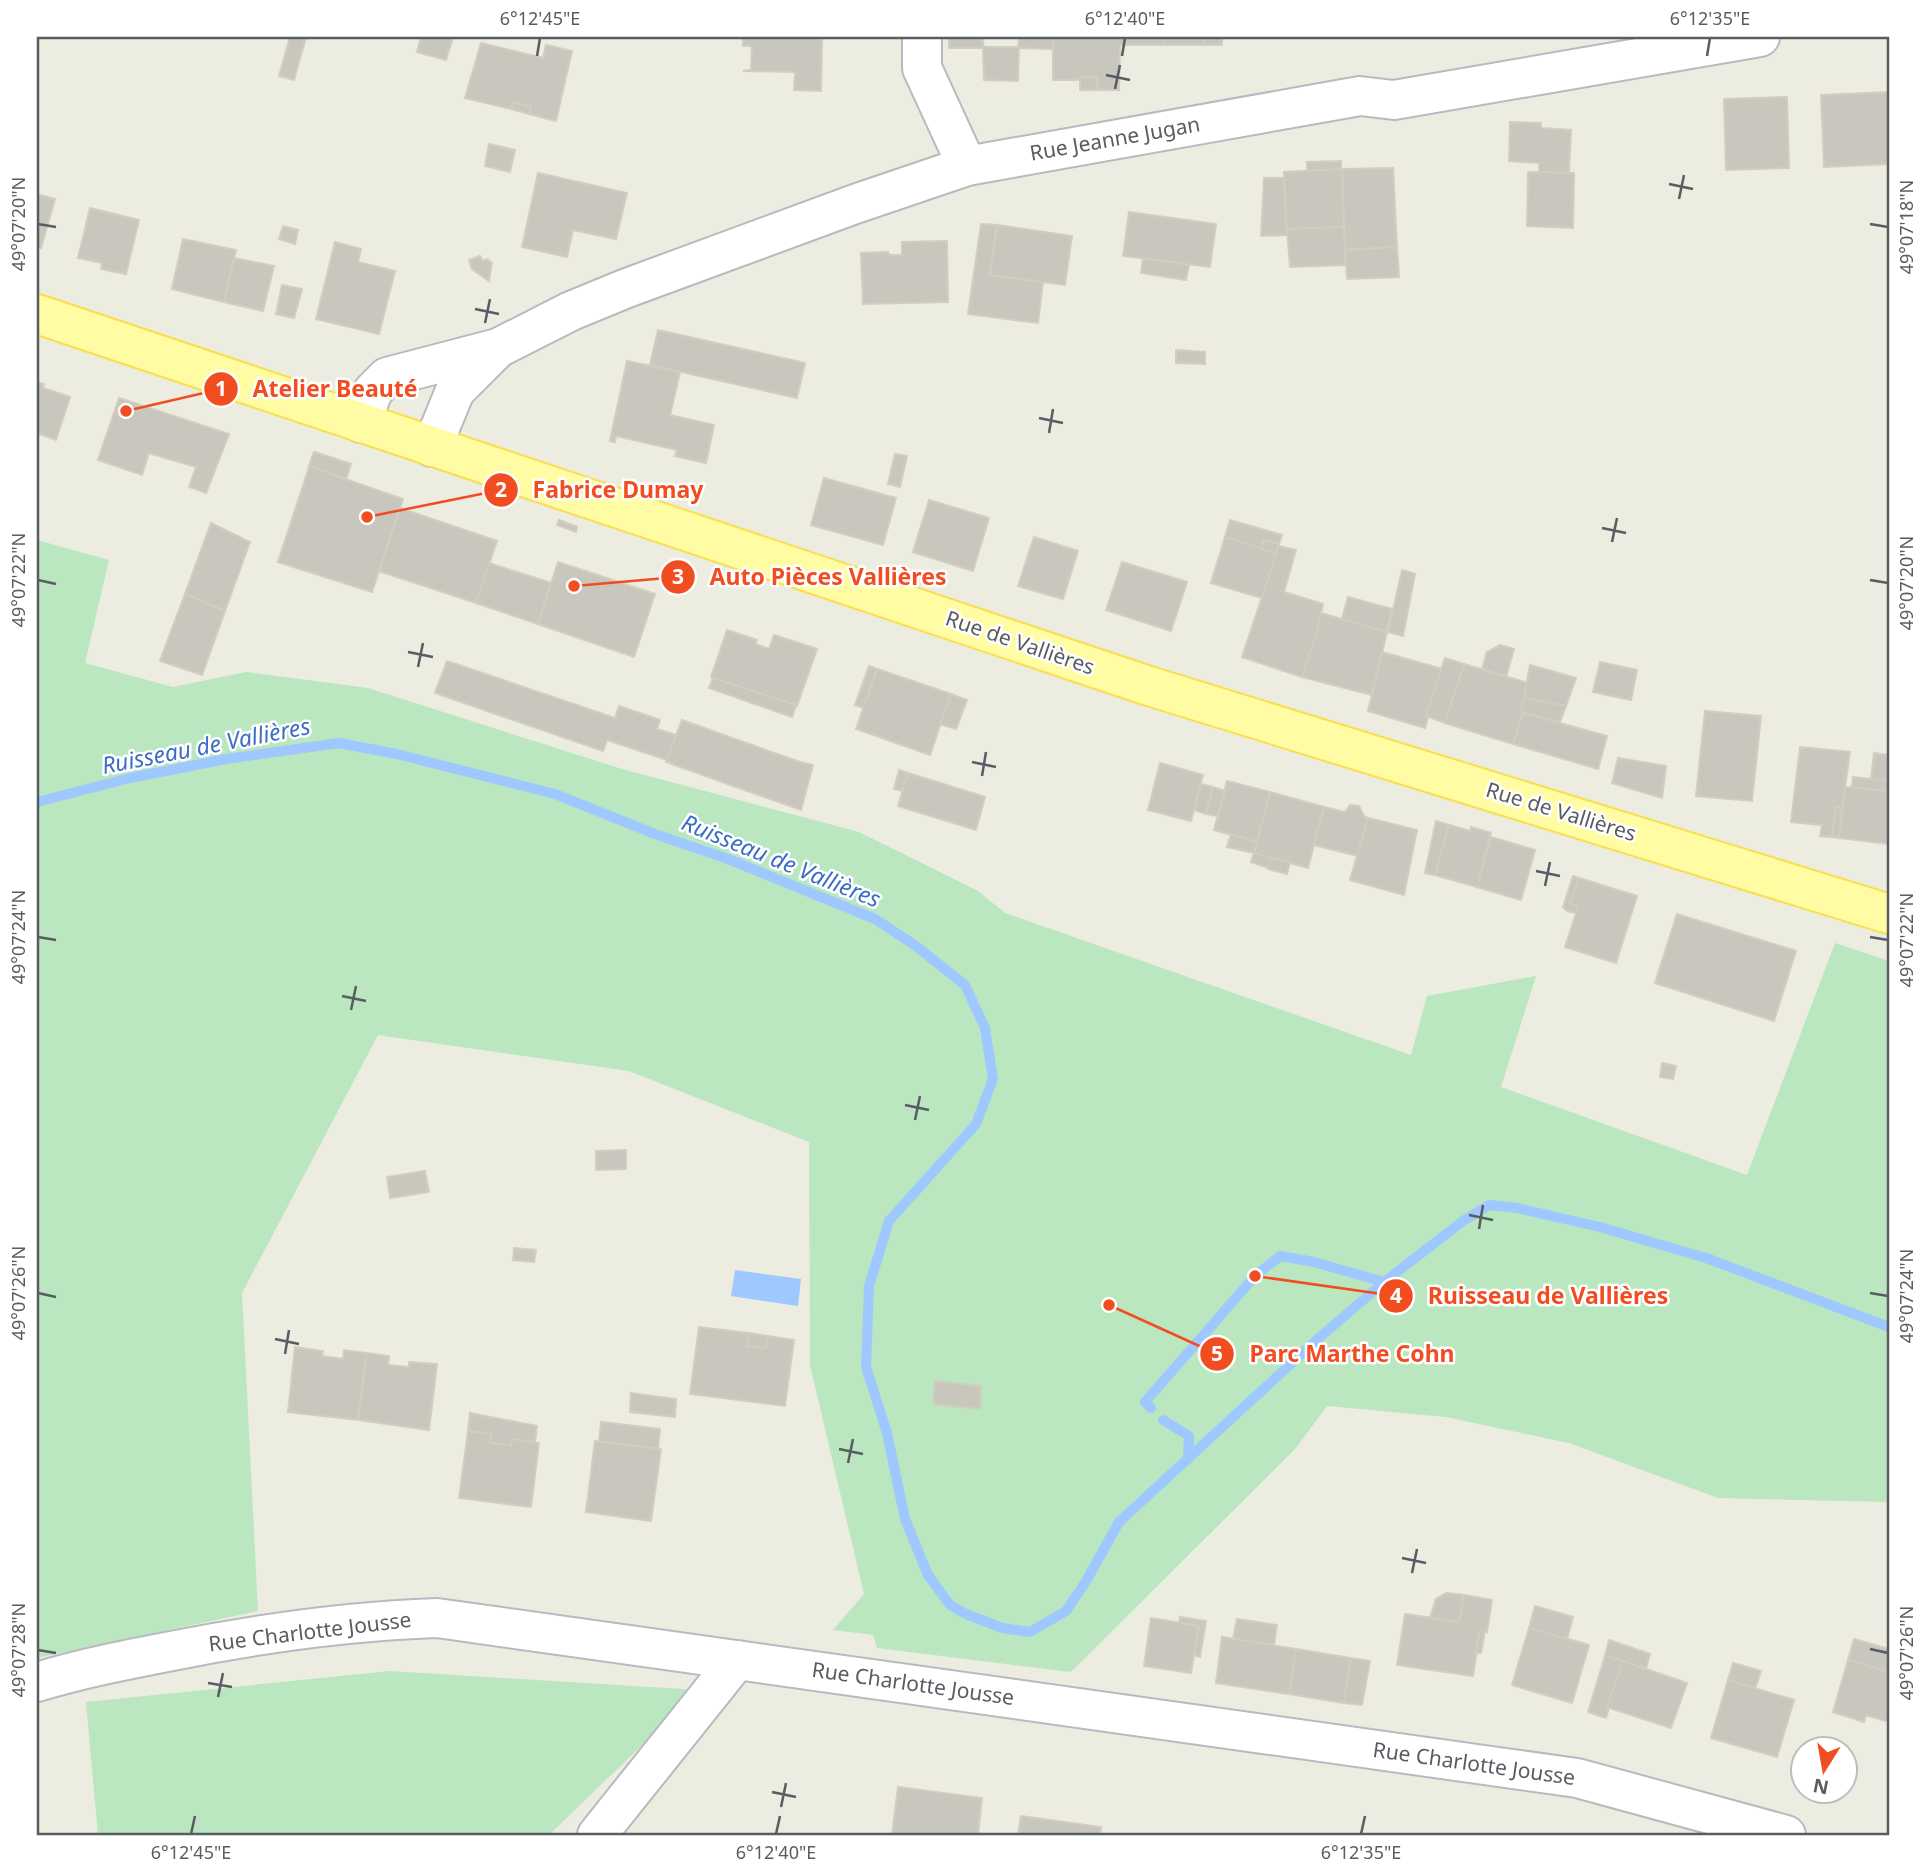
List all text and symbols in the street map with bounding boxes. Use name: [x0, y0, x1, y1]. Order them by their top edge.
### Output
text: 6°12'45"E: [500, 6, 580, 30]
text: 6°12'40"E: [1085, 6, 1165, 30]
text: 6°12'35"E: [1670, 6, 1750, 30]
street label: Rue Jeanne Jugan: [1028, 109, 1202, 167]
text: 49°07'20"N: [6, 177, 30, 271]
text: 49°07'18"N: [1894, 180, 1918, 274]
callout: Atelier Beauté: [204, 367, 431, 411]
text: Atelier Beauté: [253, 372, 417, 404]
text: 1: [215, 374, 227, 402]
callout: Fabrice Dumay: [484, 468, 718, 512]
text: Fabrice Dumay: [533, 473, 704, 505]
text: 2: [495, 475, 507, 503]
text: 49°07'22"N: [6, 533, 30, 627]
text: 49°07'20"N: [1894, 536, 1918, 630]
callout: Auto Pièces Vallières: [660, 555, 960, 599]
text: Auto Pièces Vallières: [710, 560, 946, 592]
text: 3: [672, 562, 684, 590]
street label: Rue de Vallières: [942, 603, 1099, 681]
water label: Ruisseau de Vallières: [99, 709, 313, 781]
street label: Rue de Vallières: [1483, 775, 1640, 847]
water label: Ruisseau de Vallières: [677, 806, 886, 915]
text: 49°07'24"N: [6, 890, 30, 984]
text: 49°07'22"N: [1894, 893, 1918, 987]
text: 49°07'26"N: [6, 1246, 30, 1340]
text: 49°07'24"N: [1894, 1249, 1918, 1343]
callout: Ruisseau de Vallières: [1378, 1274, 1682, 1318]
text: Ruisseau de Vallières: [1428, 1279, 1668, 1311]
text: 4: [1390, 1281, 1402, 1309]
callout: Parc Marthe Cohn: [1200, 1332, 1468, 1376]
text: Parc Marthe Cohn: [1249, 1337, 1455, 1369]
text: 5: [1211, 1339, 1223, 1367]
text: 49°07'28"N: [6, 1603, 30, 1697]
street label: Rue Charlotte Jousse: [207, 1605, 413, 1657]
text: 49°07'26"N: [1894, 1606, 1918, 1700]
street label: Rue Charlotte Jousse: [810, 1655, 1016, 1711]
street label: Rue Charlotte Jousse: [1371, 1735, 1577, 1791]
north arrow: [1790, 1736, 1860, 1806]
text: N: [1811, 1772, 1831, 1801]
text: 6°12'45"E: [151, 1840, 231, 1864]
text: 6°12'40"E: [736, 1840, 816, 1864]
text: 6°12'35"E: [1321, 1840, 1401, 1864]

